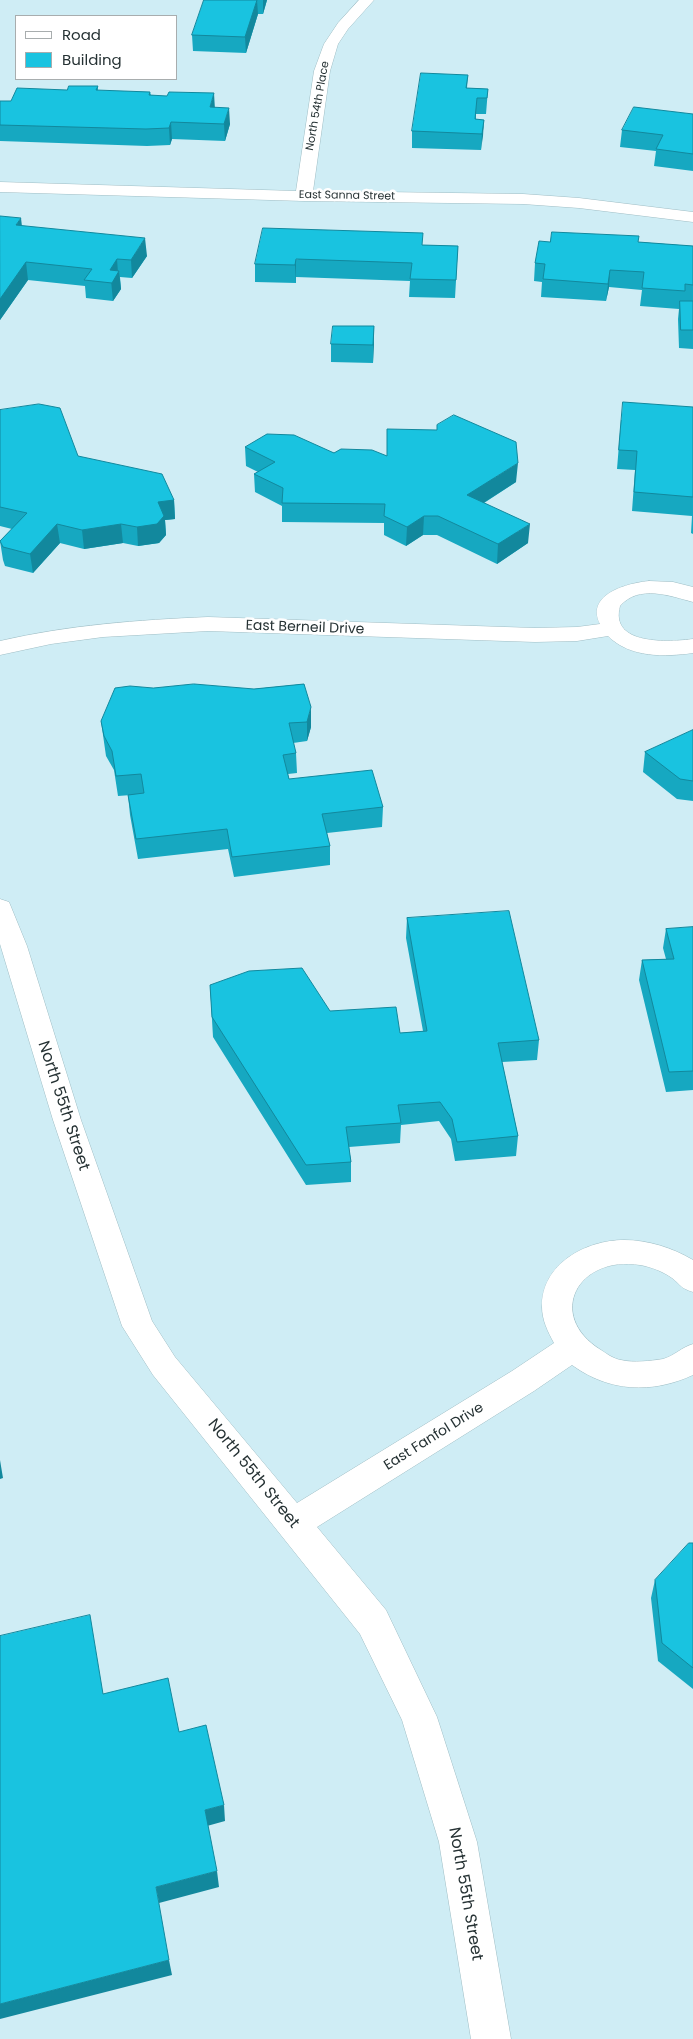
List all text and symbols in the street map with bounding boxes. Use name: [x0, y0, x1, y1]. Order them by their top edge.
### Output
legend: [15, 15, 178, 80]
text: Road: [62, 24, 101, 45]
text: Building: [62, 49, 122, 70]
street label: North 54th Place: [304, 60, 332, 152]
street label: East Sanna Street: [299, 189, 395, 203]
street label: East Berneil Drive: [245, 618, 365, 638]
street label: North 55th Street: [33, 1039, 93, 1173]
street label: East Fanfol Drive: [381, 1400, 487, 1474]
street label: North 55th Street: [203, 1415, 303, 1533]
street label: North 55th Street: [444, 1826, 486, 1962]

